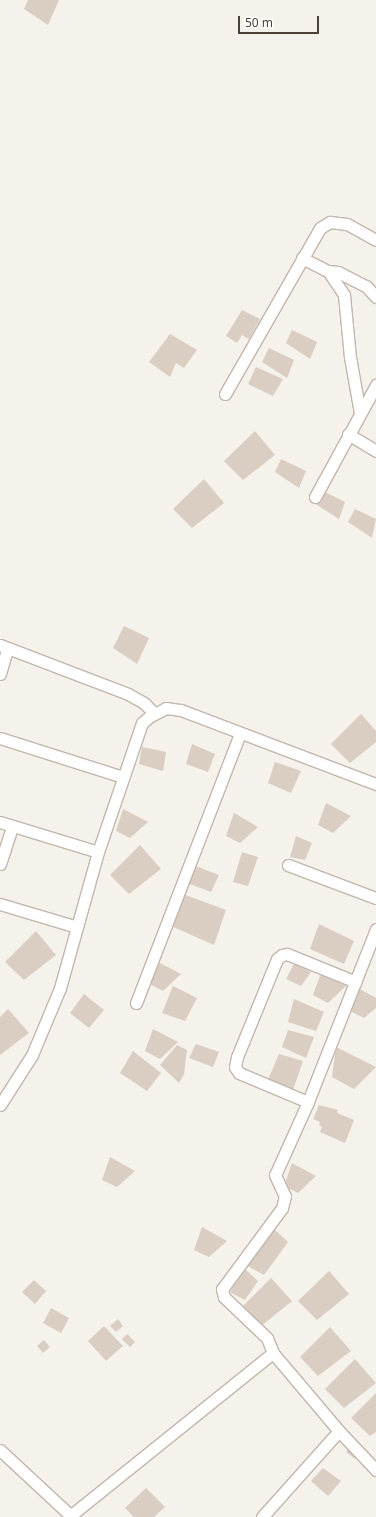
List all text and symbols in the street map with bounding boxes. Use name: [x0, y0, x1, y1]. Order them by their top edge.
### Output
scale bar: [240, 8, 321, 34]
text: 50 m: [245, 14, 273, 31]

